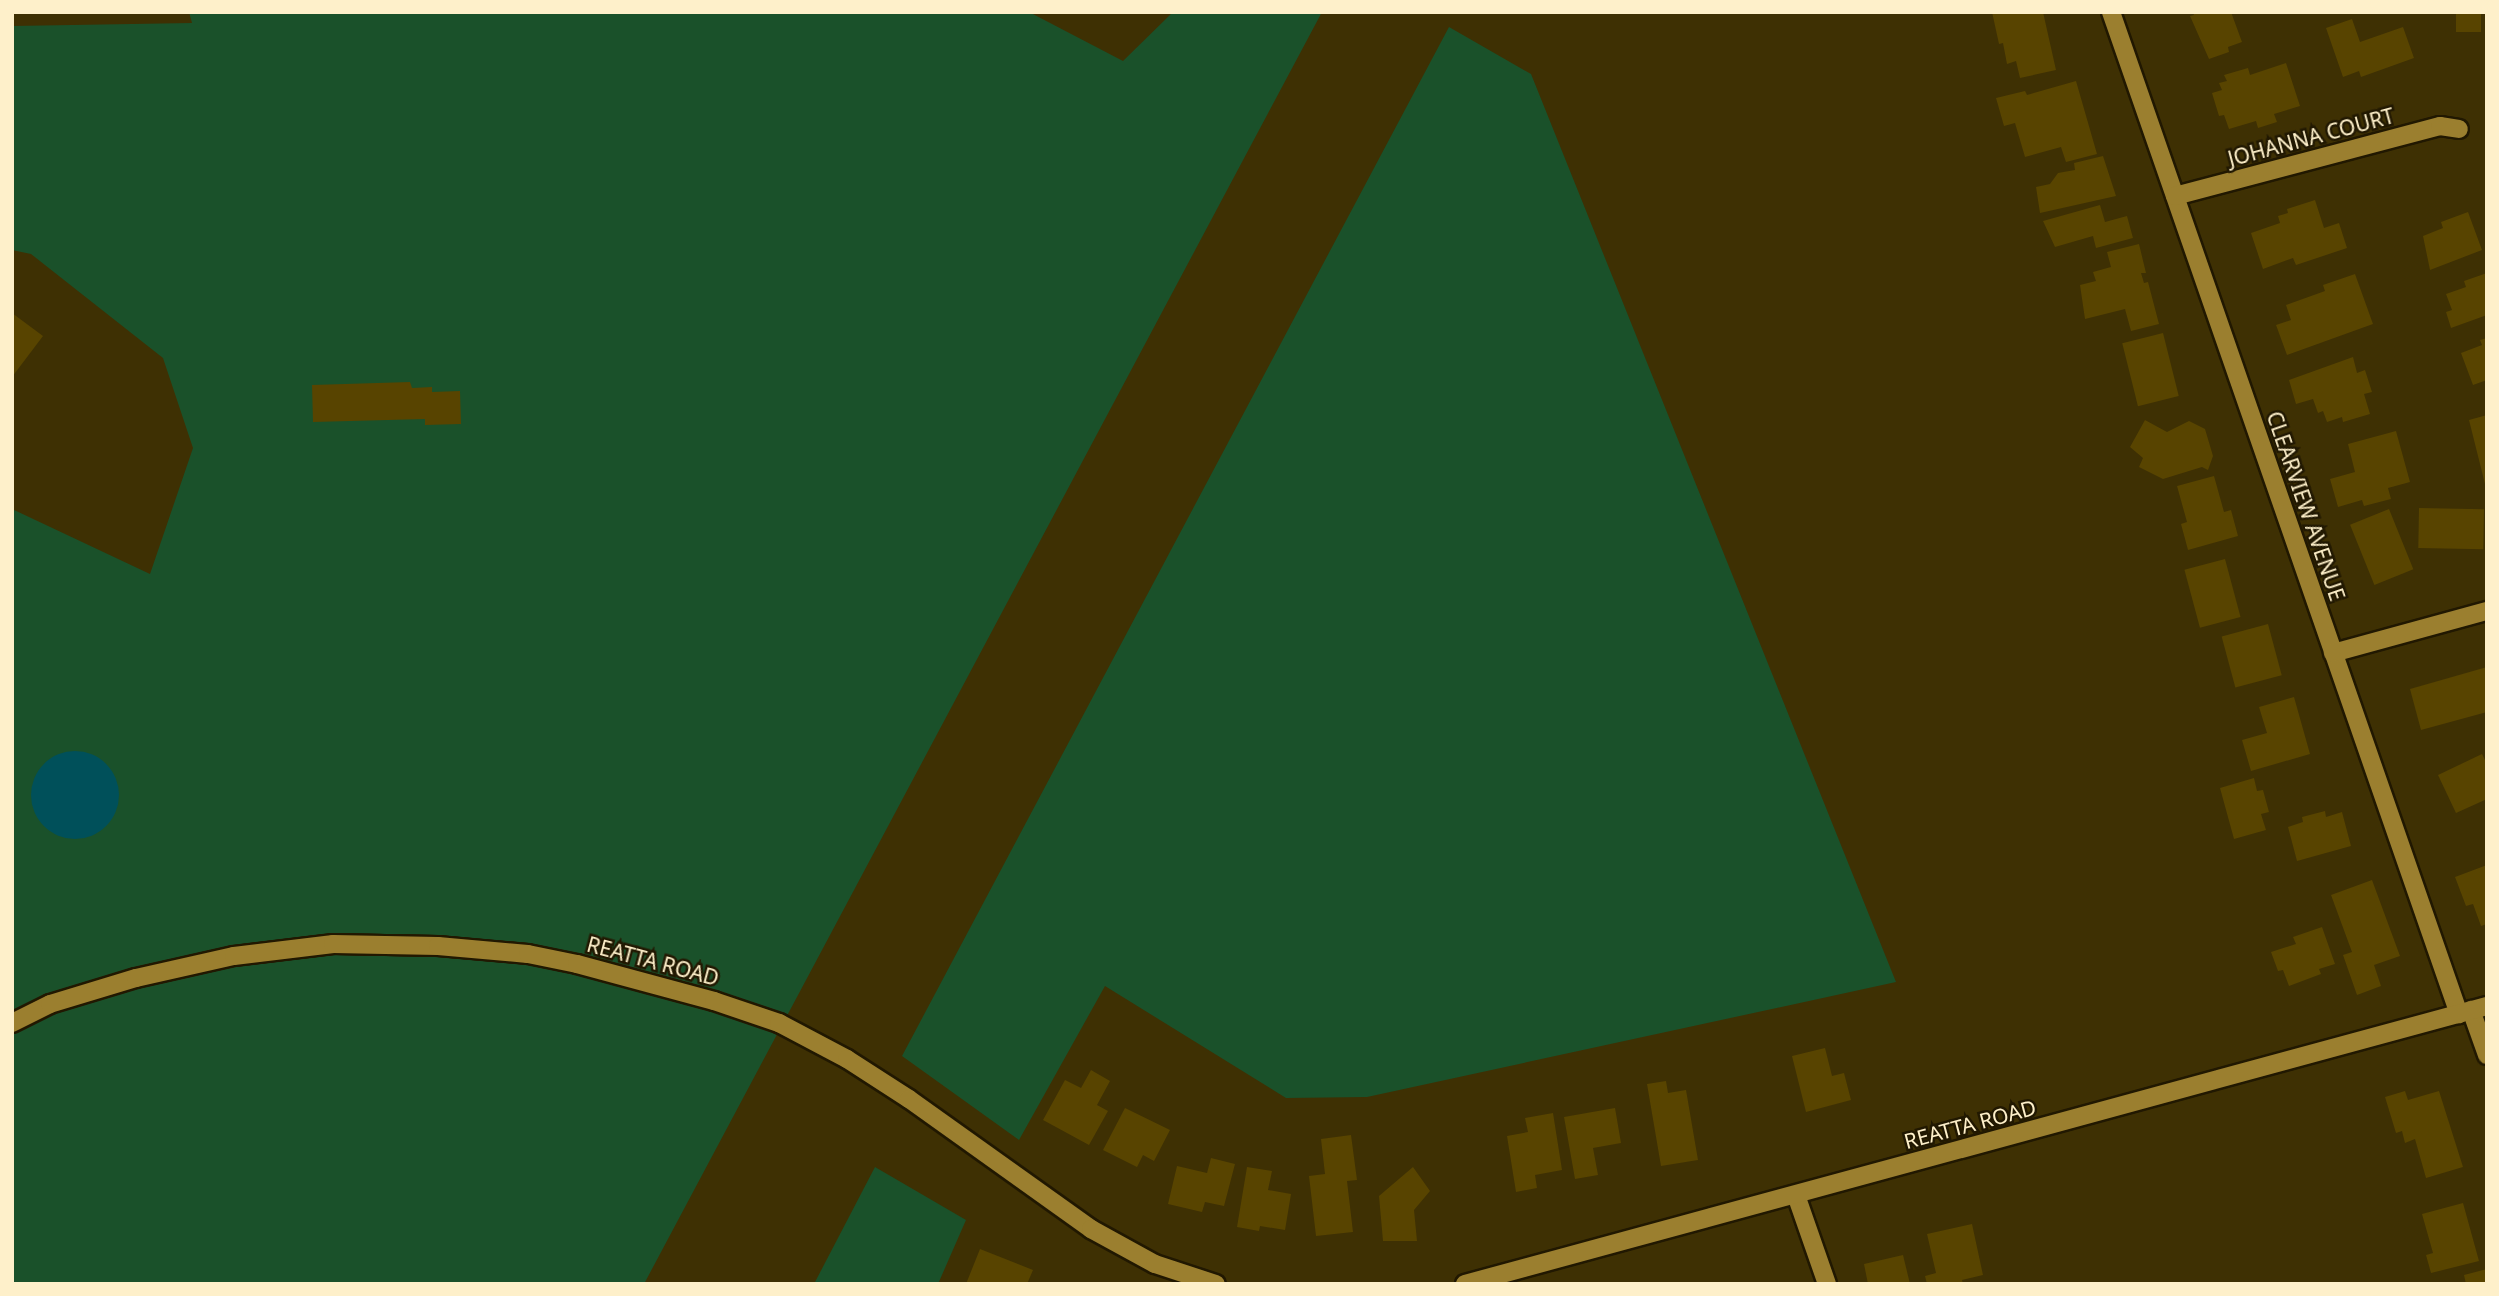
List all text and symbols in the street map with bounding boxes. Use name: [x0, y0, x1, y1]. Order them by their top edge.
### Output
street label: JOHANNA COURT: [2225, 103, 2397, 171]
street label: CLEARVIEW AVENUE: [2262, 408, 2350, 604]
street label: REATTA ROAD: [584, 931, 722, 991]
street label: REATTA ROAD: [1901, 1094, 2039, 1154]

